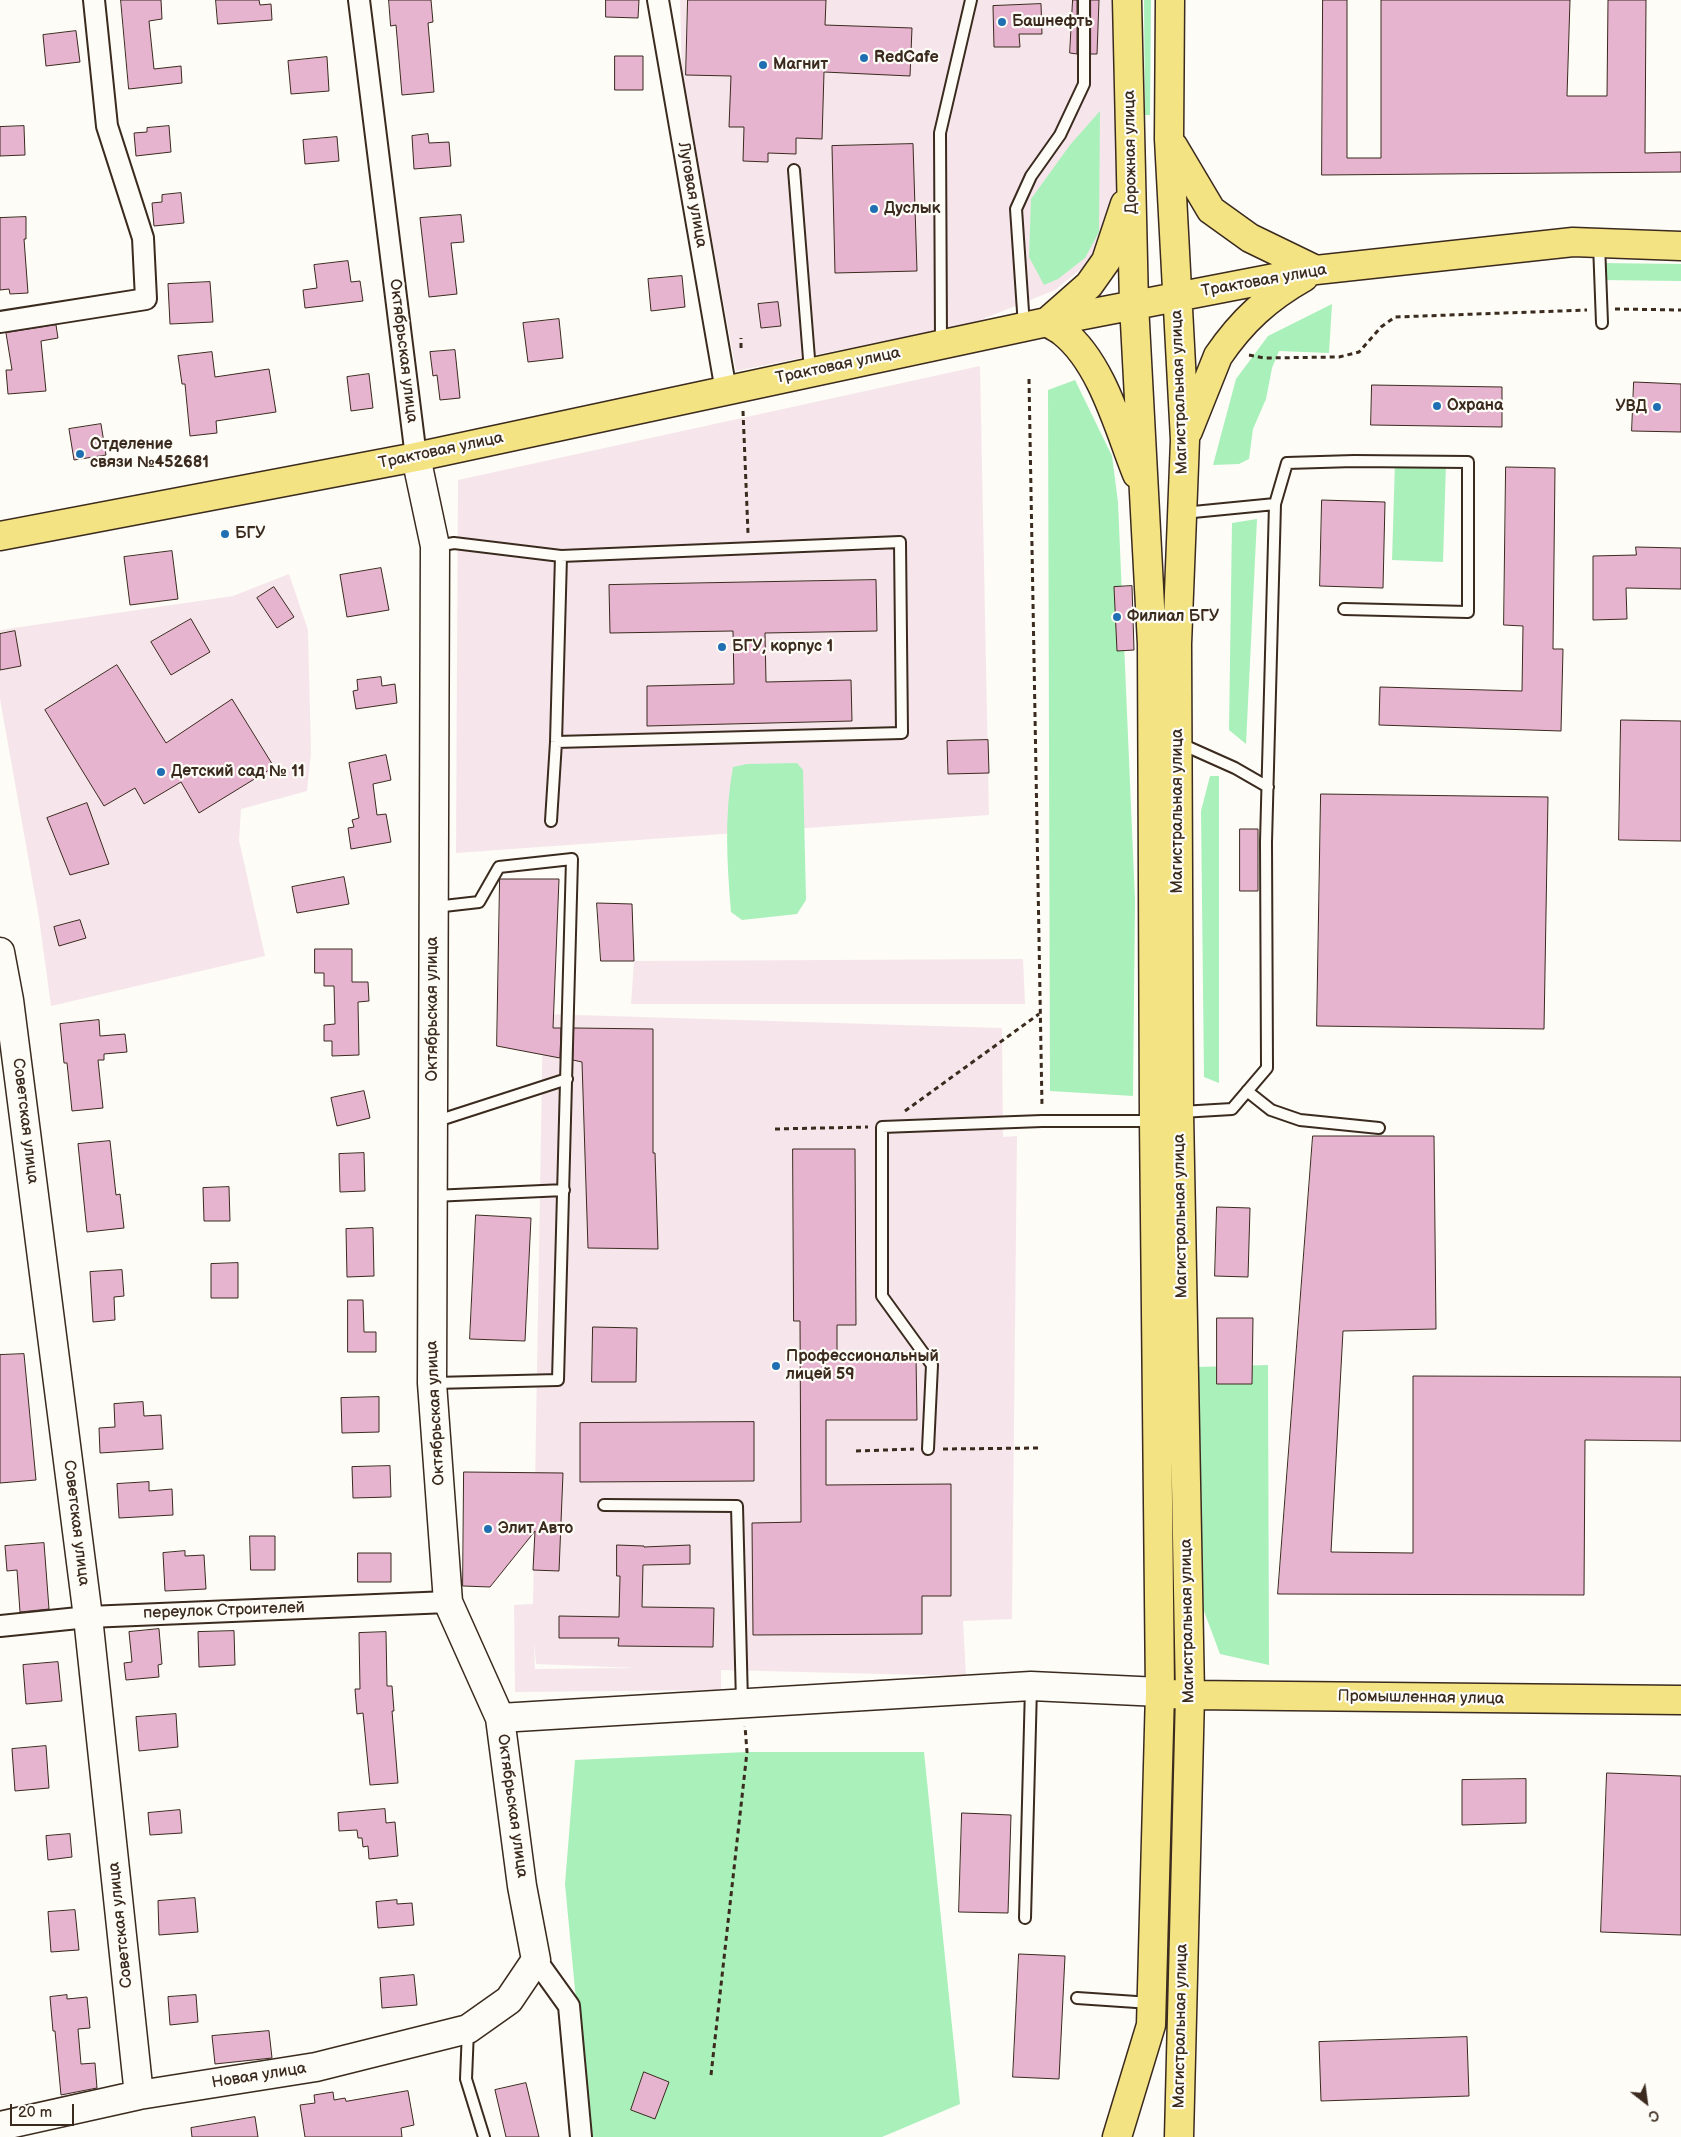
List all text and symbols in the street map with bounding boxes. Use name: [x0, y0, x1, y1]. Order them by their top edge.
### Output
place label: Башнефть: [1012, 12, 1093, 32]
marker: Башнефть: [996, 16, 1008, 28]
place label: RedCafe: [874, 48, 939, 68]
marker: RedCafe: [858, 52, 870, 64]
place label: Магнит: [773, 55, 828, 75]
marker: Магнит: [757, 59, 769, 71]
street label: Дорожная улица: [1120, 90, 1142, 214]
street label: Луговая улица: [673, 141, 711, 249]
place label: Дуслык: [884, 199, 940, 219]
marker: Дуслык: [868, 203, 880, 215]
street label: Трактовая улица: [1200, 261, 1328, 301]
street label: Октябрьская улица: [385, 278, 421, 424]
street label: Магистральная улица: [1168, 309, 1192, 475]
street label: Трактовая улица: [774, 343, 902, 389]
place label: Охрана: [1447, 396, 1503, 416]
place label: УВД: [1615, 397, 1647, 417]
marker: Охрана: [1431, 400, 1443, 412]
marker: УВД: [1651, 401, 1663, 413]
street label: Трактовая улица: [377, 428, 505, 474]
place label: Отделение связи №452681: [90, 435, 209, 473]
marker: Отделение связи №452681: [74, 448, 86, 460]
place label: БГУ: [235, 524, 265, 544]
marker: БГУ: [219, 528, 231, 540]
place label: Филиал БГУ: [1127, 607, 1219, 627]
marker: Филиал БГУ: [1111, 611, 1123, 623]
place label: БГУ, корпус 1: [732, 637, 833, 657]
marker: БГУ, корпус 1: [716, 641, 728, 653]
street label: Магистральная улица: [1168, 729, 1188, 893]
place label: Детский сад № 11: [171, 762, 305, 782]
marker: Детский сад № 11: [155, 766, 167, 778]
street label: Октябрьская улица: [423, 936, 443, 1082]
street label: Советская улица: [8, 1057, 42, 1185]
street label: Магистральная улица: [1170, 1133, 1192, 1299]
street label: Октябрьская улица: [423, 1340, 449, 1486]
place label: Профессиональный лицей 59: [786, 1347, 939, 1385]
marker: Профессиональный лицей 59: [770, 1360, 782, 1372]
street label: Советская улица: [59, 1459, 93, 1587]
place label: Элит Авто: [498, 1519, 573, 1539]
marker: Элит Авто: [482, 1523, 494, 1535]
street label: Магистральная улица: [1177, 1538, 1199, 1704]
street label: переулок Строителей: [143, 1599, 305, 1623]
street label: Промышленная улица: [1337, 1687, 1505, 1709]
street label: Октябрьская улица: [492, 1733, 532, 1879]
street label: Советская улица: [105, 1861, 137, 1989]
street label: Магистральная улица: [1170, 1943, 1192, 2109]
street label: Новая улица: [210, 2059, 308, 2093]
north arrow: [1621, 2077, 1671, 2127]
scale bar: [12, 2094, 76, 2126]
text: 20 m: [18, 2103, 52, 2122]
text: С: [1645, 2106, 1662, 2125]

